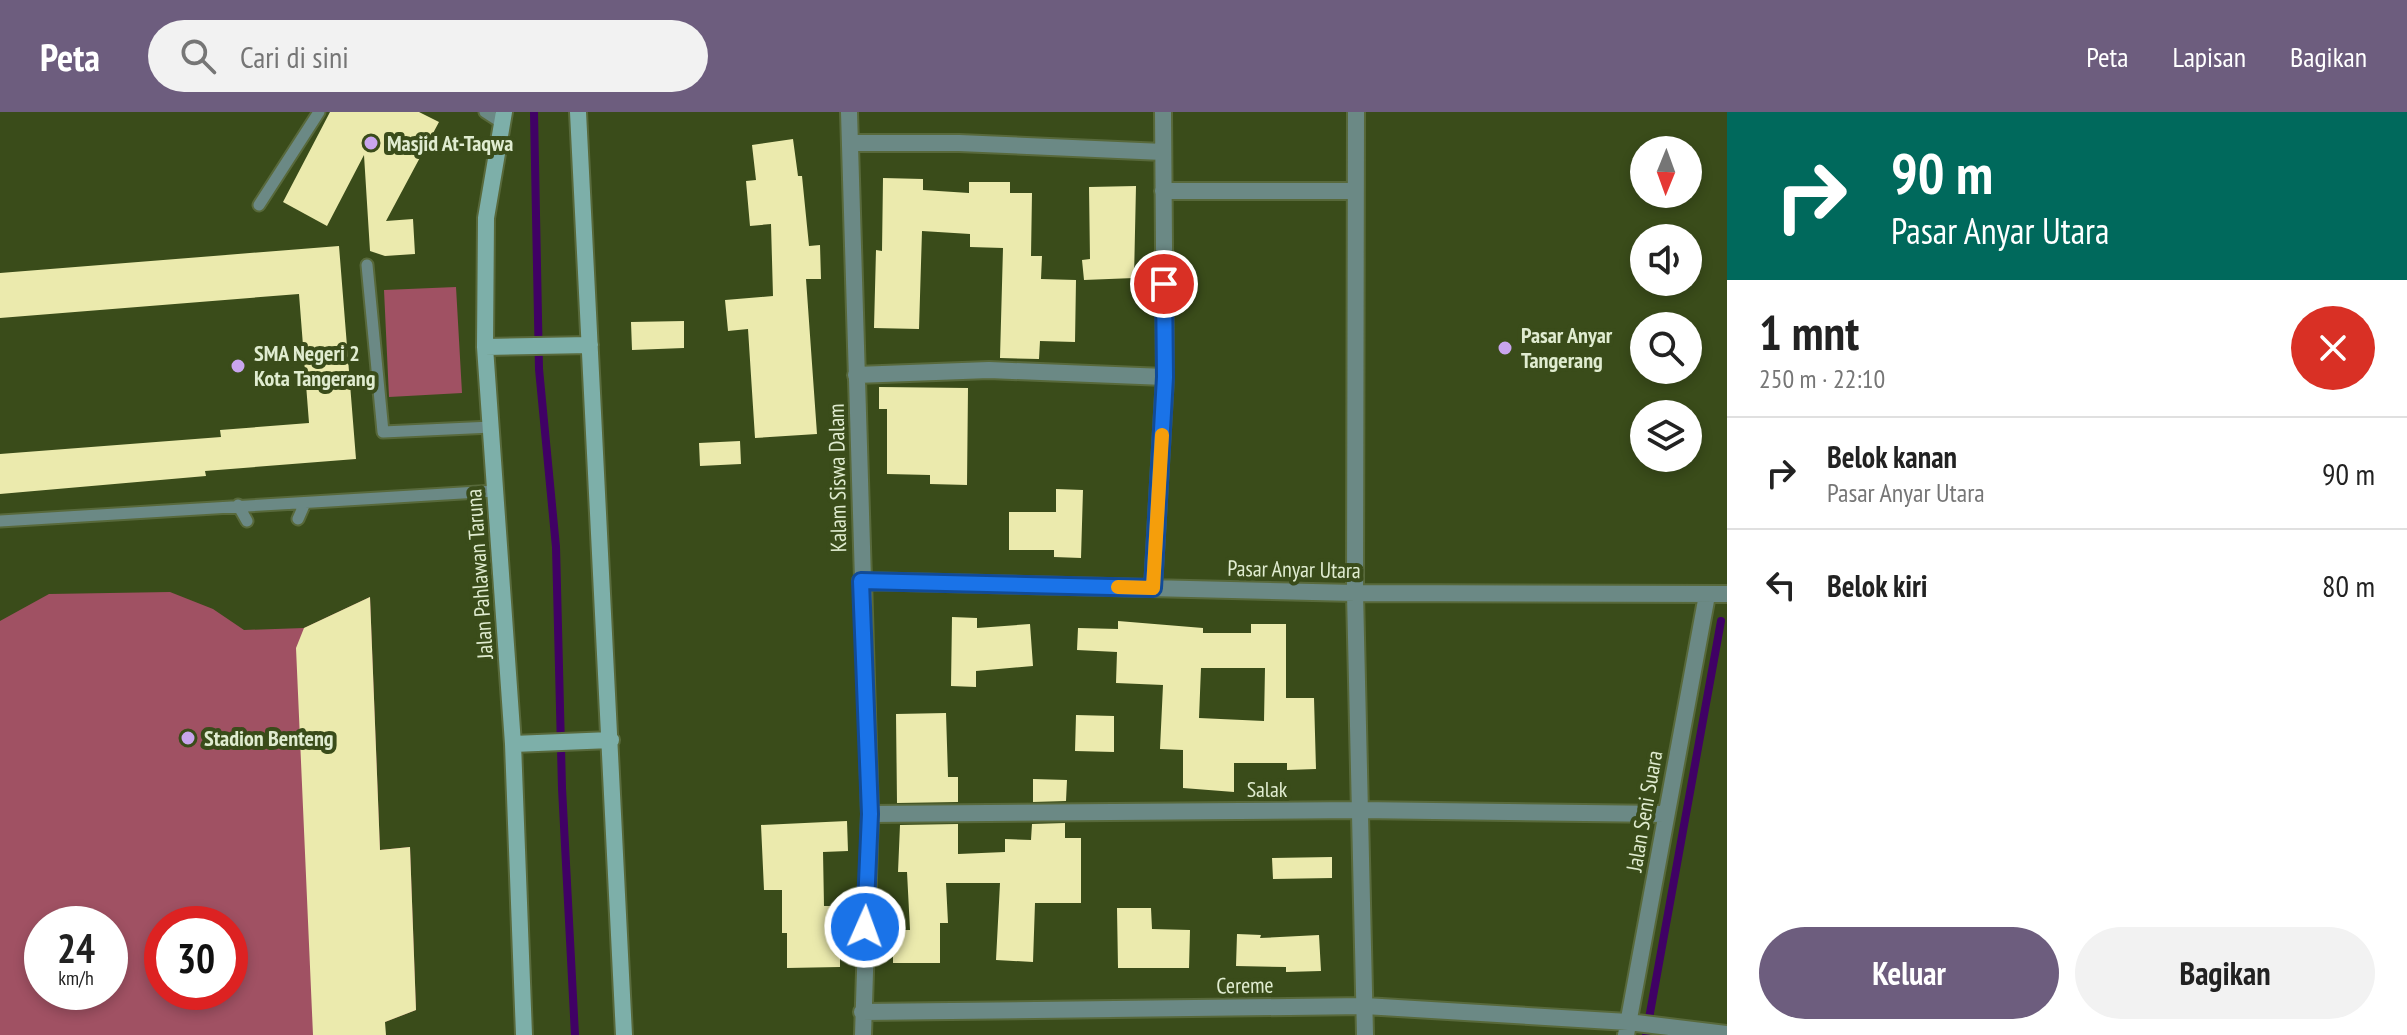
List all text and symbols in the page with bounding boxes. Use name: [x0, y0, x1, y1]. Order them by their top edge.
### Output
search box: [148, 20, 708, 92]
text: Peta: [40, 32, 100, 81]
icon: search: [176, 34, 220, 78]
text: Cari di sini: [240, 37, 349, 76]
text: Peta: [2086, 38, 2128, 75]
text: Lapisan: [2172, 38, 2246, 75]
text: Bagikan: [2290, 38, 2367, 75]
place label: Masjid At-Taqwa: [387, 129, 513, 157]
marker: Masjid At-Taqwa: [362, 134, 380, 152]
north arrow: [1630, 136, 1702, 208]
map controls: [1630, 136, 1702, 472]
text: 90 m: [1891, 137, 1993, 209]
icon: right: [1759, 144, 1863, 248]
text: Pasar Anyar Utara: [1891, 207, 2109, 254]
button: sound: [1630, 224, 1702, 296]
pin: [1130, 250, 1198, 318]
icon: arrive: [1142, 262, 1186, 306]
text: 1 mnt: [1759, 301, 1859, 363]
button: close: [2291, 306, 2375, 390]
button: search: [1630, 312, 1702, 384]
place label: Pasar Anyar Tangerang: [1521, 321, 1613, 374]
place label: SMA Negeri 2 Kota Tangerang: [254, 339, 376, 392]
marker: Pasar Anyar Tangerang: [1496, 339, 1514, 357]
marker: SMA Negeri 2 Kota Tangerang: [229, 357, 247, 375]
text: 250 m · 22:10: [1759, 362, 1885, 395]
button: layers: [1630, 400, 1702, 472]
street label: Kalam Siswa Dalam: [822, 403, 852, 553]
text: Belok kanan: [1827, 437, 1957, 476]
icon: right: [1759, 451, 1803, 495]
text: 90 m: [2322, 454, 2375, 493]
text: Pasar Anyar Utara: [1827, 476, 1985, 509]
street label: Jalan Pahlawan Taruna: [459, 488, 499, 661]
street label: Pasar Anyar Utara: [1227, 554, 1361, 584]
icon: left: [1759, 563, 1803, 607]
text: Belok kiri: [1827, 566, 1928, 605]
text: 80 m: [2322, 566, 2375, 605]
place label: Stadion Benteng: [204, 724, 334, 752]
marker: Stadion Benteng: [179, 729, 197, 747]
street label: Jalan Seni Suara: [1619, 748, 1668, 875]
street label: Salak: [1247, 775, 1288, 803]
position arrow: [823, 885, 907, 969]
speed limit sign: 30: [144, 906, 248, 1010]
text: 24: [57, 922, 95, 974]
button: Keluar: [1759, 927, 2059, 1019]
button: Bagikan: [2075, 927, 2375, 1019]
text: km/h: [58, 965, 94, 991]
street label: Cereme: [1216, 971, 1274, 999]

